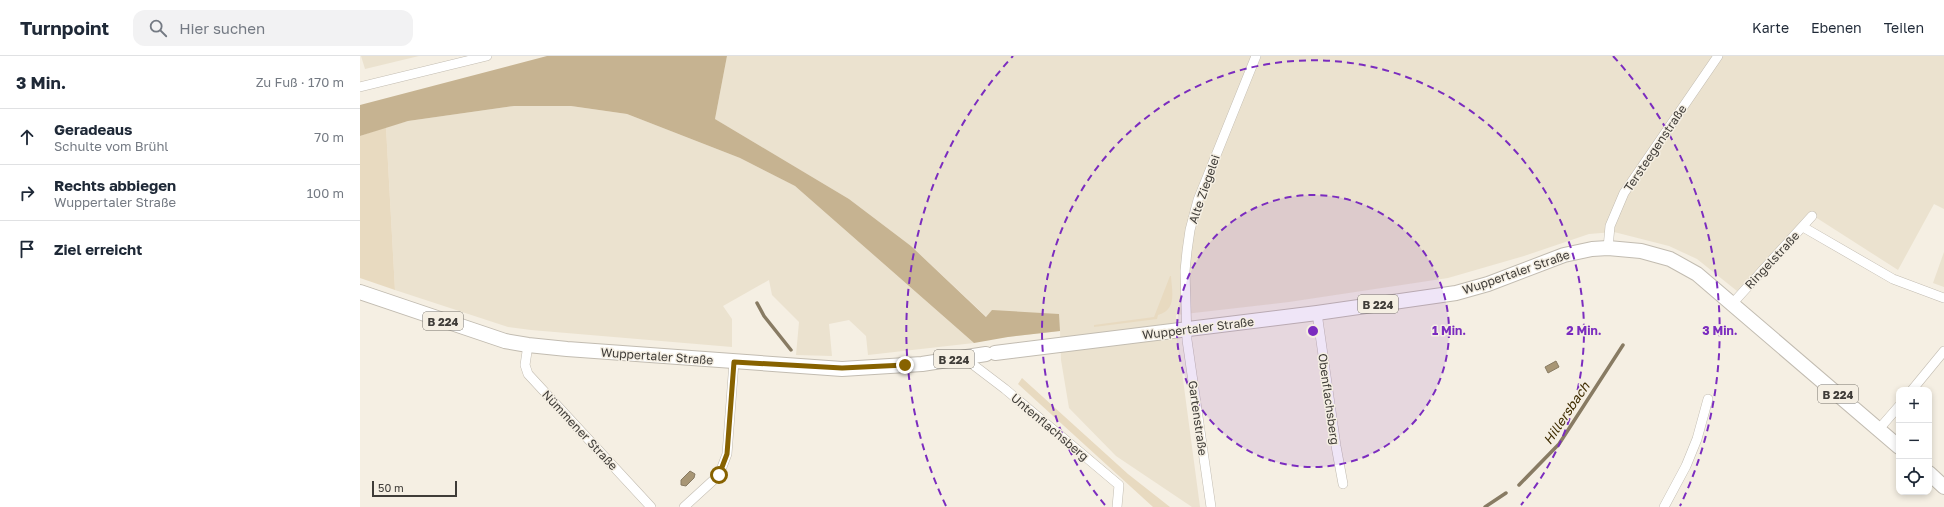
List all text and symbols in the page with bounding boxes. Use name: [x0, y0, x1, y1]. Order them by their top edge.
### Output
search box: [133, 10, 413, 46]
text: Turnpoint: [20, 16, 109, 39]
icon: search: [147, 17, 169, 39]
text: Hier suchen: [179, 19, 265, 37]
text: Karte: [1752, 19, 1789, 36]
text: Ebenen: [1811, 19, 1862, 36]
text: Teilen: [1884, 19, 1924, 36]
text: 3 Min.: [16, 72, 66, 93]
text: Zu Fuß · 170 m: [256, 74, 344, 90]
street label: Tersteegenstraße: [1620, 102, 1690, 194]
text: Geradeaus: [54, 120, 132, 138]
icon: ahead: [16, 126, 38, 148]
text: 70 m: [314, 129, 344, 145]
text: Schulte vom Brühl: [54, 138, 169, 154]
street label: Alte Ziegelei: [1185, 153, 1223, 225]
text: Rechts abbiegen: [54, 176, 176, 194]
icon: right: [16, 182, 38, 204]
text: 100 m: [307, 185, 344, 201]
text: Wuppertaler Straße: [54, 194, 176, 210]
street label: Ringelstraße: [1741, 228, 1803, 292]
icon: arrive: [16, 238, 38, 260]
text: Ziel erreicht: [54, 240, 142, 258]
street label: Wuppertaler Straße: [1460, 247, 1572, 297]
road number: B 224: [1358, 295, 1398, 313]
road number: B 224: [423, 312, 463, 330]
street label: Wuppertaler Straße: [1141, 314, 1255, 342]
text: 1 Min.: [1432, 323, 1466, 338]
text: 2 Min.: [1566, 323, 1602, 338]
text: 3 Min.: [1702, 323, 1738, 338]
centre of rings: [1306, 324, 1320, 338]
street label: Wuppertaler Straße: [600, 345, 714, 367]
road number: B 224: [934, 350, 974, 368]
street label: Obenflachsberg: [1315, 352, 1343, 446]
route end: [896, 356, 914, 374]
water label: Hillersbach: [1539, 378, 1593, 447]
street label: Gartenstraße: [1185, 379, 1211, 457]
road number: B 224: [1818, 385, 1858, 403]
street label: Nümmener Straße: [539, 387, 621, 473]
map controls: [1896, 387, 1932, 495]
button: +: [1896, 387, 1932, 423]
street label: Untenflachsberg: [1008, 390, 1092, 464]
button: −: [1896, 423, 1932, 459]
button: locate: [1896, 459, 1932, 495]
route start: [710, 466, 728, 484]
scale bar: [372, 479, 457, 498]
text: 50 m: [378, 481, 404, 494]

